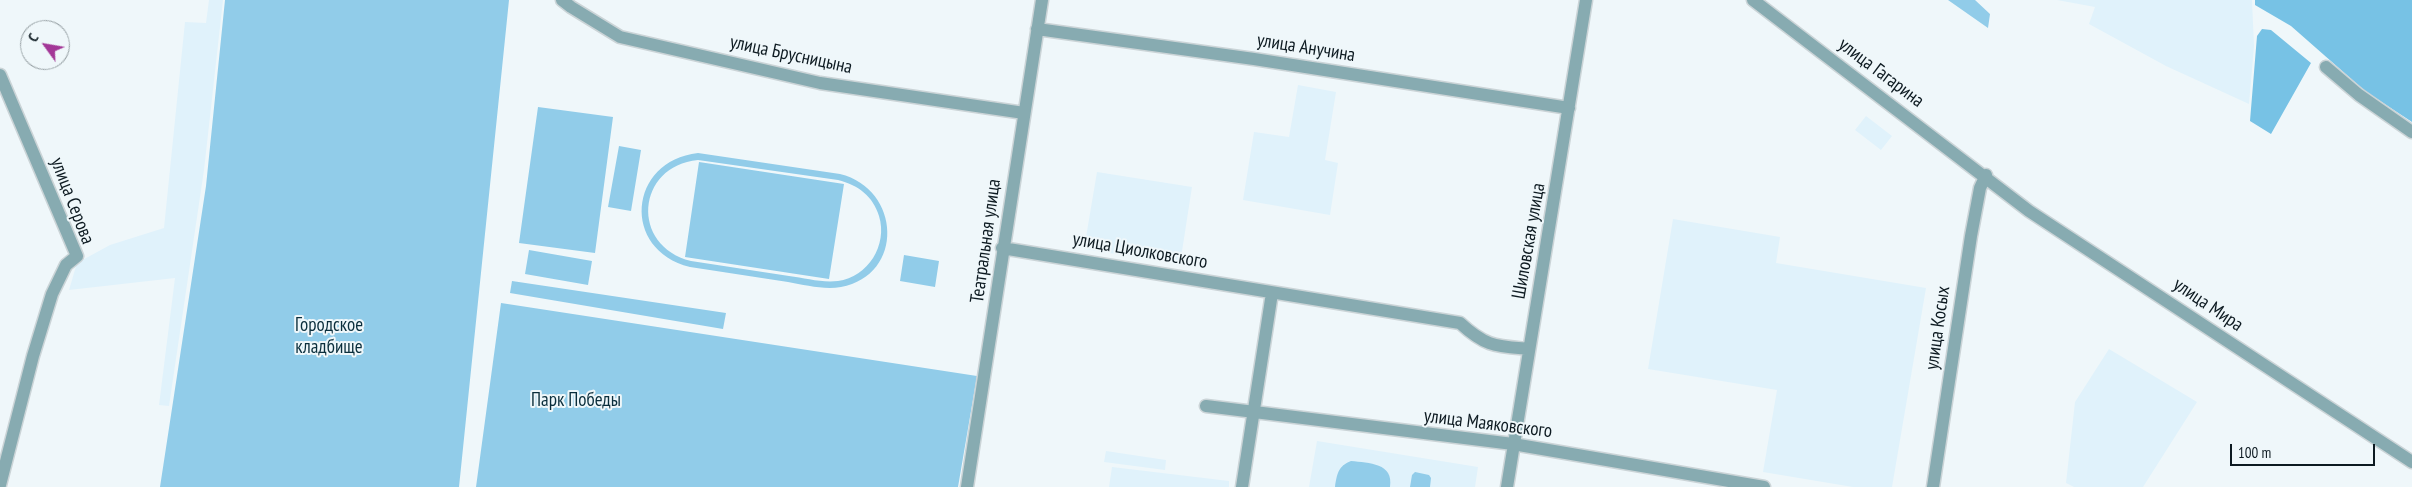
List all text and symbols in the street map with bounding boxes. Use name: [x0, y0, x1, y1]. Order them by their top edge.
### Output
north arrow: [20, 20, 70, 70]
street label: улица Анучина: [1255, 29, 1357, 67]
text: С: [24, 30, 42, 45]
street label: улица Брусницына: [728, 31, 854, 79]
street label: улица Гагарина: [1834, 33, 1928, 113]
street label: улица Серова: [45, 155, 99, 247]
street label: Театральная улица: [966, 178, 1006, 304]
street label: Шиловская улица: [1508, 181, 1550, 301]
street label: улица Циолковского: [1071, 228, 1209, 274]
street label: улица Мира: [2169, 273, 2247, 337]
street label: улица Косых: [1921, 285, 1955, 371]
park label: Городское кладбище: [295, 315, 363, 359]
park label: Парк Победы: [531, 390, 621, 412]
street label: улица Маяковского: [1423, 405, 1553, 443]
scale bar: [2232, 434, 2377, 466]
text: 100 m: [2238, 443, 2271, 462]

